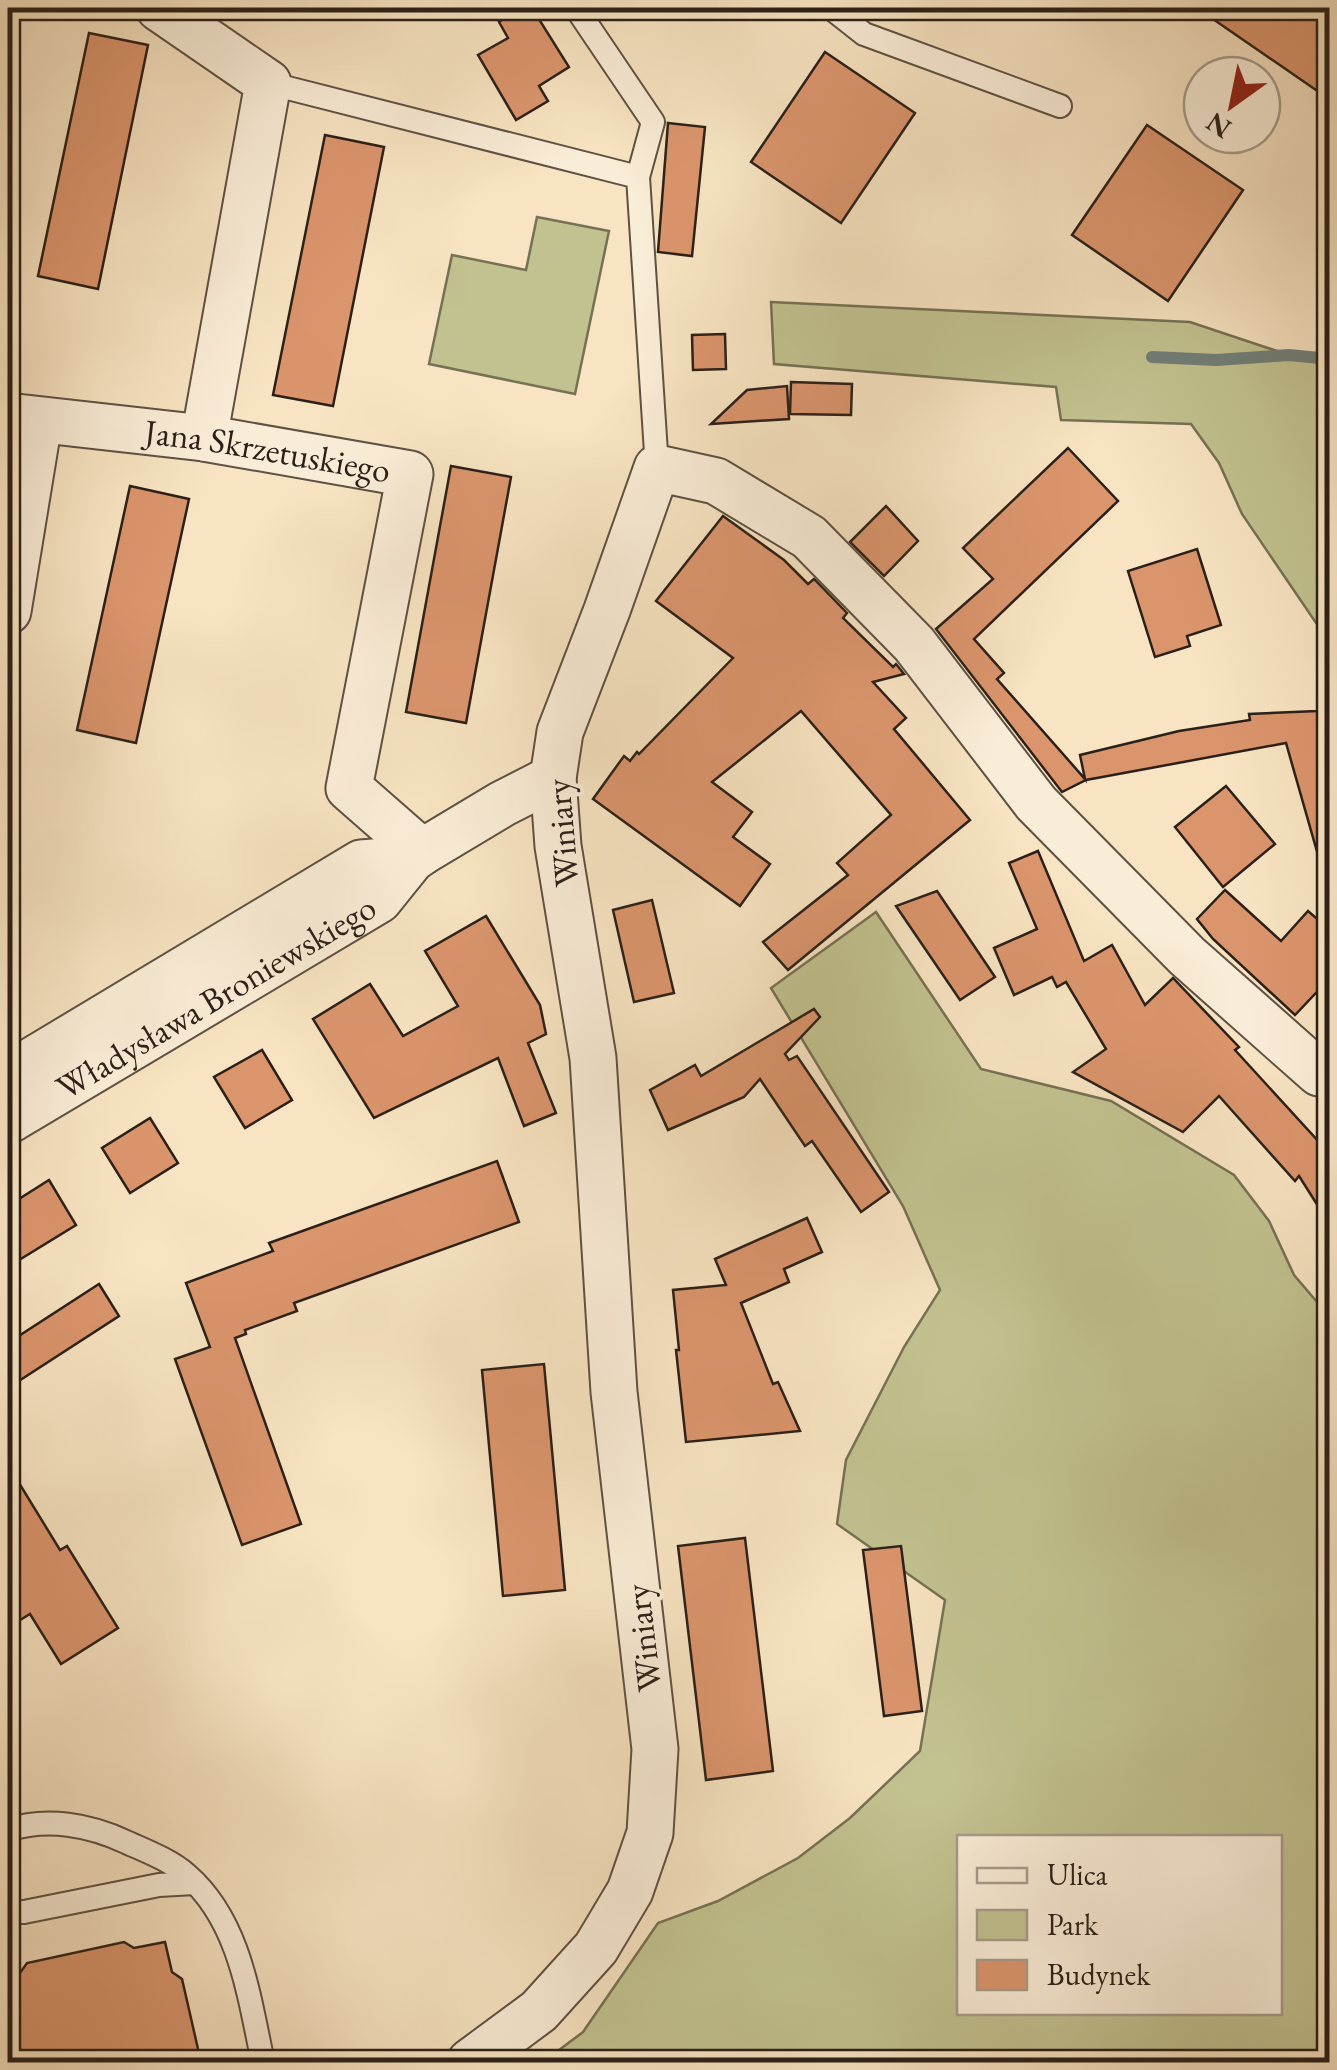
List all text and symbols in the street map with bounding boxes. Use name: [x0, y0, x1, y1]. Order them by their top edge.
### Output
north arrow: [1182, 55, 1282, 155]
text: N: [1199, 105, 1238, 147]
street label: Jana Skrzetuskiego: [139, 408, 394, 492]
street label: Winiary: [534, 777, 589, 889]
street label: Władysława Broniewskiego: [48, 884, 384, 1109]
street label: Winiary: [614, 1581, 671, 1694]
legend: [957, 1835, 1282, 2015]
text: Ulica: [1047, 1855, 1107, 1894]
text: Park: [1047, 1905, 1099, 1944]
text: Budynek: [1047, 1955, 1151, 1994]

